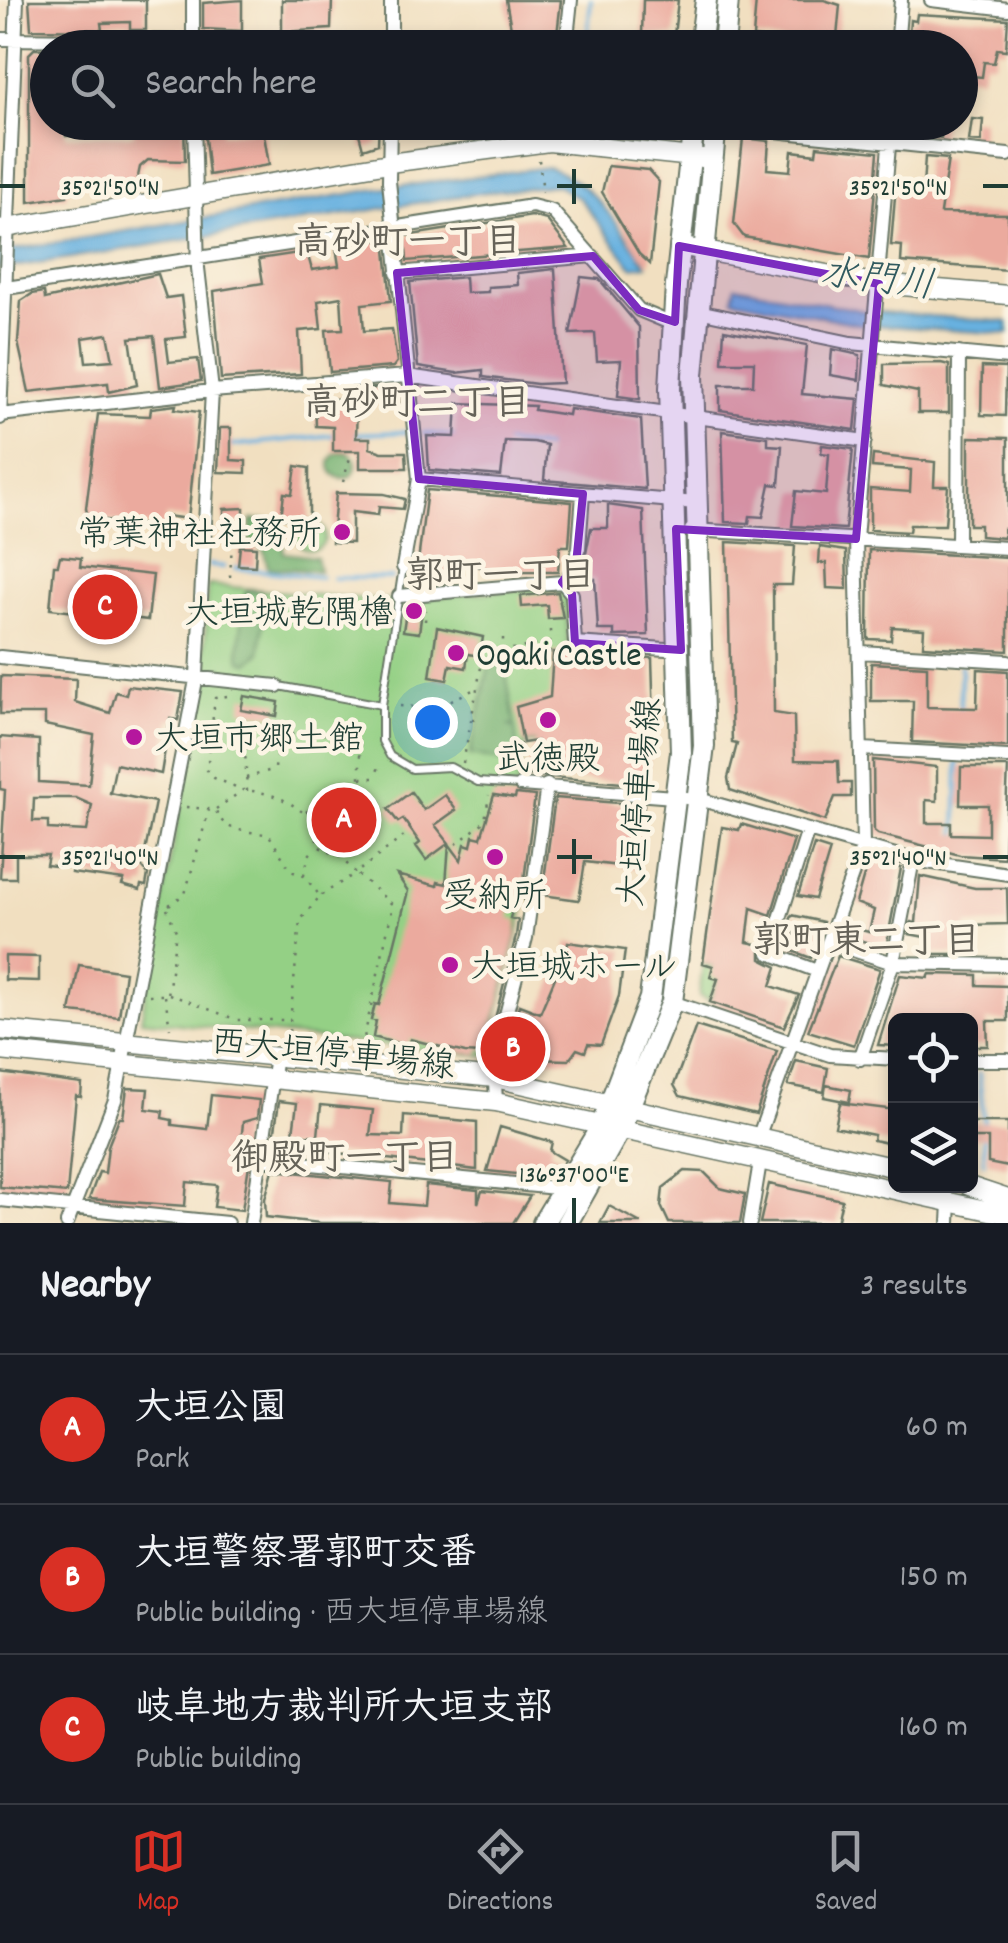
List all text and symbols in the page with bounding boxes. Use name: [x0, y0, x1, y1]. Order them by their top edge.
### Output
search box: [30, 30, 978, 140]
icon: search: [65, 58, 120, 113]
text: Search here: [145, 58, 317, 113]
text: 35°21'50"N: [61, 172, 159, 208]
text: 35°21'50"N: [849, 172, 947, 208]
district label: 高砂町一丁目: [294, 218, 522, 273]
water label: 水門川: [817, 248, 937, 317]
district label: 高砂町二丁目: [303, 379, 531, 434]
place label: 常葉神社社務所: [77, 512, 322, 562]
marker: 常葉神社社務所: [331, 521, 353, 543]
district label: 郭町一丁目: [406, 552, 596, 607]
pin: C: [72, 570, 138, 644]
place label: 大垣城乾隅櫓: [184, 591, 394, 641]
marker: 大垣城乾隅櫓: [403, 600, 425, 622]
place label: Ogaki Castle: [476, 633, 642, 683]
marker: Ogaki Castle: [445, 642, 467, 664]
street label: 大垣停車場線: [609, 696, 677, 909]
your location: [407, 697, 458, 748]
marker: 武徳殿: [537, 709, 559, 731]
place label: 大垣市郷土館: [154, 717, 364, 767]
marker: 大垣市郷土館: [123, 726, 145, 748]
place label: 武徳殿: [495, 737, 601, 787]
pin: A: [312, 782, 376, 858]
text: 35°21'40"N: [61, 842, 159, 878]
text: 35°21'40"N: [849, 842, 947, 878]
marker: 受納所: [484, 846, 506, 868]
place label: 受納所: [442, 874, 548, 924]
district label: 郭町東二丁目: [753, 917, 981, 972]
place label: 大垣城ホール: [470, 945, 678, 995]
marker: 大垣城ホール: [439, 954, 461, 976]
pin: B: [480, 1012, 546, 1086]
map controls: [888, 1013, 978, 1193]
button: locate: [888, 1013, 978, 1103]
street label: 西大垣停車場線: [208, 1019, 457, 1095]
button: layers: [888, 1103, 978, 1193]
district label: 御殿町一丁目: [231, 1134, 459, 1189]
text: 136°37'00"E: [519, 1159, 630, 1195]
text: Nearby: [40, 1258, 150, 1318]
text: 3 results: [860, 1265, 968, 1311]
text: 大垣公園: [135, 1383, 287, 1438]
text: A: [64, 1406, 81, 1452]
text: 60 m: [906, 1406, 968, 1452]
text: Park: [135, 1438, 190, 1484]
text: 大垣警察署郭町交番: [135, 1529, 477, 1584]
text: B: [65, 1556, 80, 1602]
text: 150 m: [899, 1556, 968, 1602]
text: Public building · 西大垣停車場線: [135, 1592, 548, 1638]
text: 岐阜地方裁判所大垣支部: [135, 1683, 553, 1738]
text: C: [65, 1706, 80, 1752]
text: 160 m: [899, 1706, 968, 1752]
text: Public building: [135, 1738, 302, 1784]
tab: Map: [131, 1824, 186, 1924]
tab: Directions: [447, 1824, 553, 1924]
tab: Saved: [815, 1824, 877, 1924]

